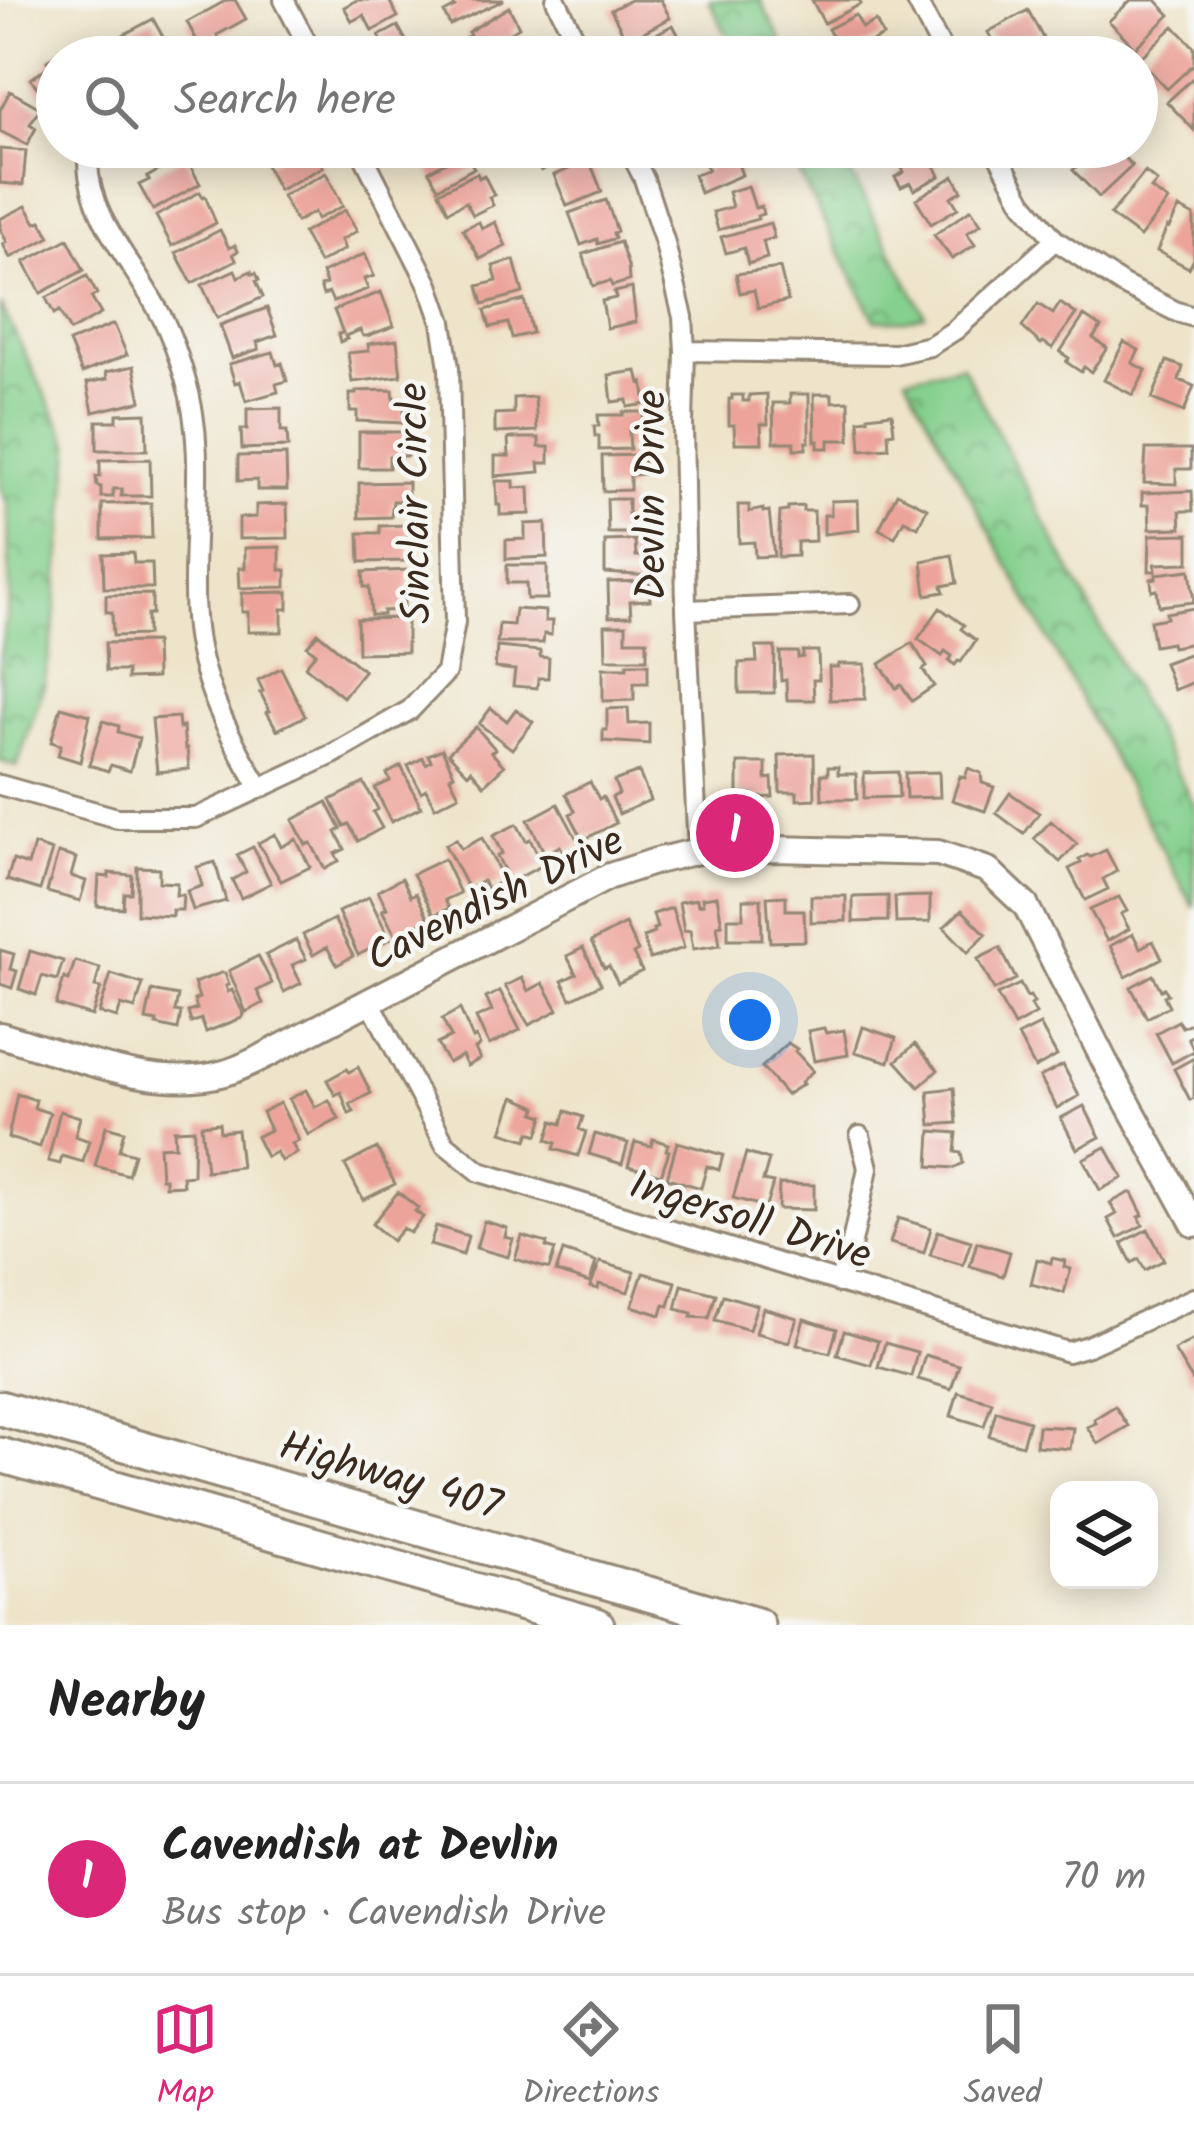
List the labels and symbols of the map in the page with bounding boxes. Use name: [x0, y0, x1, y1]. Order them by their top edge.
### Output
street label: Sinclair Circle: [381, 382, 452, 624]
street label: Devlin Drive: [620, 389, 687, 600]
pin: 1: [696, 788, 774, 878]
street label: Cavendish Drive: [355, 809, 636, 992]
your location: [720, 990, 780, 1050]
street label: Ingersoll Drive: [621, 1153, 879, 1290]
street label: Highway 407: [271, 1414, 511, 1542]

